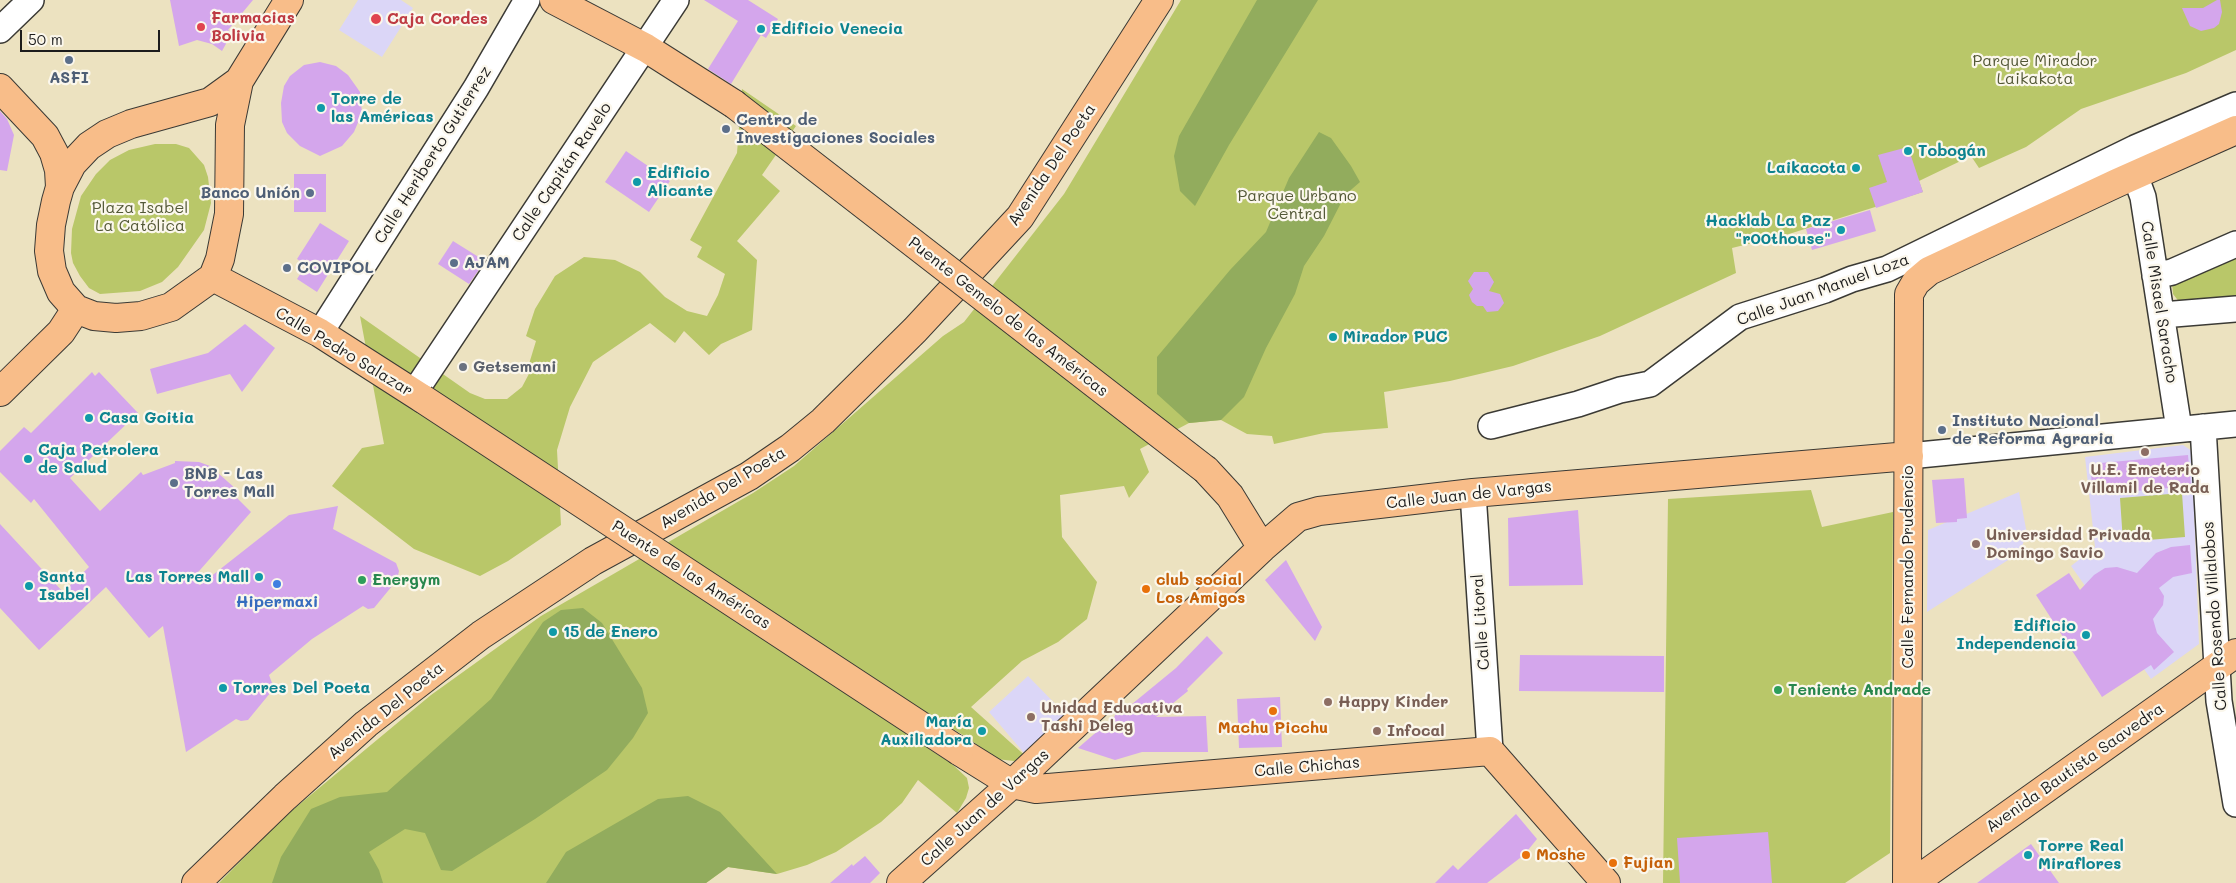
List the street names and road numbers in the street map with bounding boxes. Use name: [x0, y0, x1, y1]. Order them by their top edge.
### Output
street label: Calle Heriberto Gutierrez: [370, 63, 496, 247]
street label: Calle Capitán Ravelo: [508, 99, 616, 245]
street label: Avenida Del Poeta: [1004, 100, 1100, 230]
street label: Calle Misael Saracho: [2137, 220, 2181, 384]
street label: Puente Gemelo de las Américas: [904, 233, 1112, 401]
street label: Calle Juan Manuel Loza: [1734, 250, 1912, 330]
street label: Calle Pedro Salazar: [272, 303, 416, 401]
street label: Avenida Del Poeta: [657, 443, 789, 533]
street label: Calle Fernando Prudencio: [1898, 465, 1918, 669]
street label: Calle Juan de Vargas: [1385, 477, 1553, 513]
street label: Puente de las Américas: [608, 517, 774, 633]
street label: Calle Rosendo Villalobos: [2199, 521, 2231, 711]
street label: Calle Litoral: [1468, 573, 1494, 671]
street label: Avenida Del Poeta: [324, 659, 448, 763]
street label: Avenida Bautista Saavedra: [1982, 699, 2168, 837]
street label: Calle Juan de Vargas: [917, 745, 1053, 871]
street label: Calle Chichas: [1253, 753, 1361, 781]

